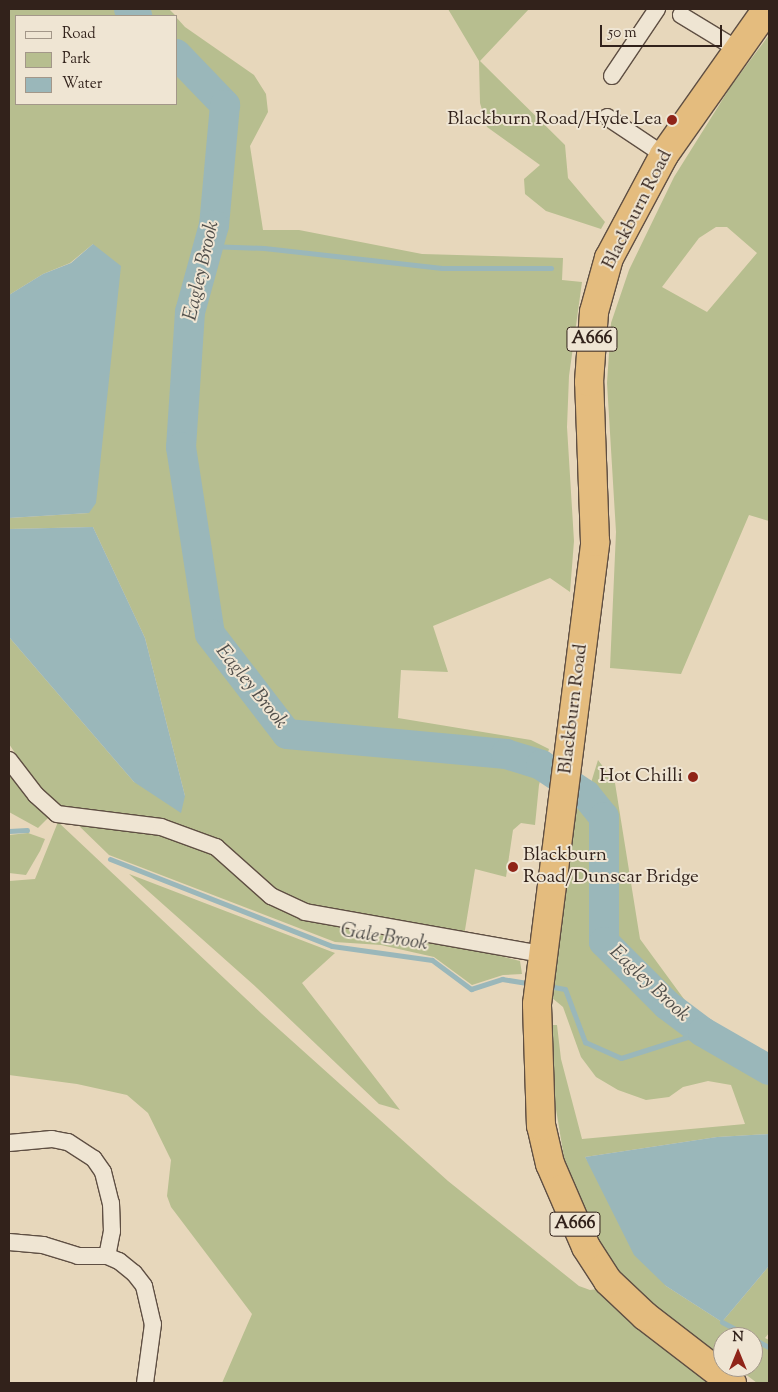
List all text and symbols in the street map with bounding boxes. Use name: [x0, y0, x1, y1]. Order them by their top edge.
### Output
legend: [15, 15, 178, 105]
scale bar: [603, 15, 726, 47]
text: 50 m: [608, 23, 637, 44]
text: Road: [62, 24, 96, 45]
text: Park: [62, 49, 91, 70]
text: Water: [62, 74, 102, 95]
place label: Blackburn Road/Hyde Lea: [447, 109, 662, 131]
marker: Blackburn Road/Hyde Lea: [666, 114, 678, 126]
street label: Blackburn Road: [598, 147, 678, 273]
water label: Eagley Brook: [179, 219, 225, 323]
road number: A666: [566, 324, 618, 354]
water label: Eagley Brook: [210, 640, 292, 734]
street label: Blackburn Road: [555, 643, 593, 775]
place label: Hot Chilli: [599, 766, 683, 788]
marker: Hot Chilli: [687, 771, 699, 783]
place label: Blackburn Road/Dunscar Bridge: [523, 845, 699, 889]
marker: Blackburn Road/Dunscar Bridge: [507, 861, 519, 873]
water label: Gale Brook: [339, 919, 429, 957]
water label: Eagley Brook: [604, 941, 694, 1027]
road number: A666: [549, 1208, 601, 1240]
north arrow: [713, 1327, 763, 1377]
text: N: [732, 1328, 744, 1348]

